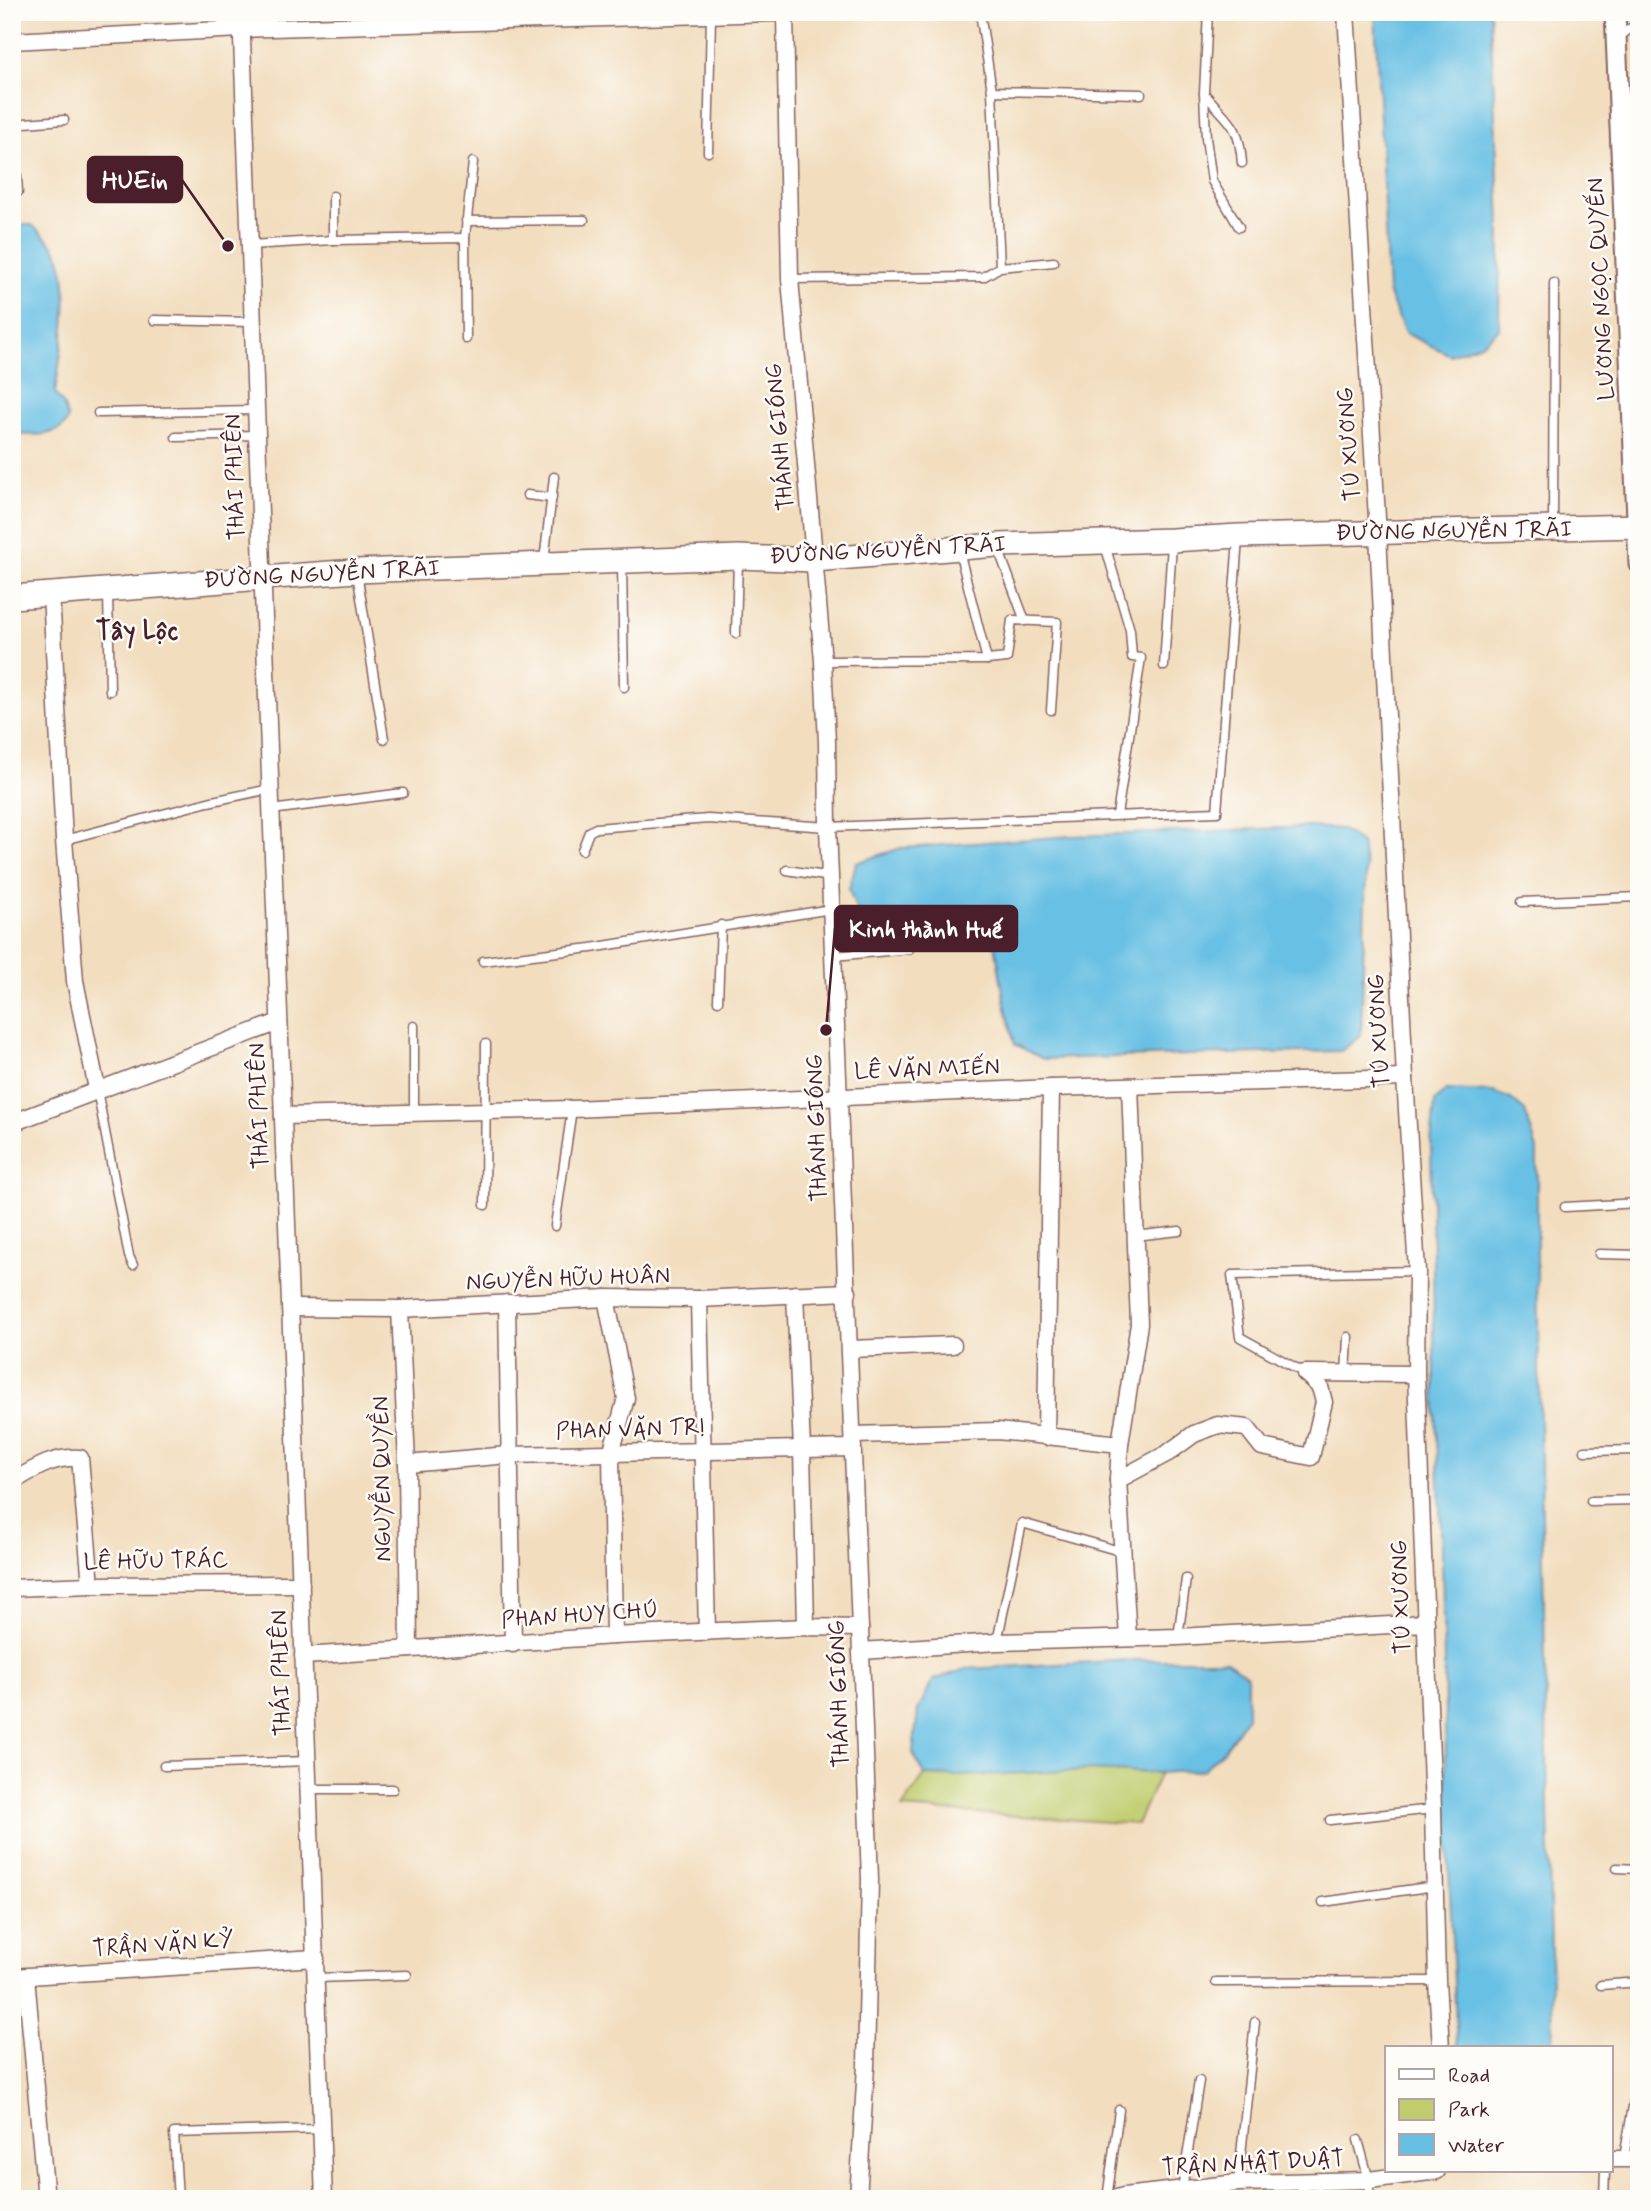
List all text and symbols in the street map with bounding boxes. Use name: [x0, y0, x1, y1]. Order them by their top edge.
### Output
callout: HUEin: [88, 157, 182, 202]
text: HUEin: [102, 166, 168, 197]
street label: LƯƠNG NGỌC QUYẾN: [1581, 177, 1623, 401]
street label: THÁNH GIÓNG: [760, 362, 802, 512]
street label: TÚ XƯƠNG: [1331, 386, 1369, 502]
street label: THÁI PHIÊN: [219, 413, 253, 541]
street label: ĐƯỜNG NGUYỄN TRÃI: [1335, 514, 1573, 549]
street label: ĐƯỜNG NGUYỄN TRÃI: [769, 529, 1007, 572]
street label: ĐƯỜNG NGUYỄN TRÃI: [203, 553, 441, 596]
district label: Tây Lộc: [96, 615, 179, 649]
callout: Kinh thành Huế: [835, 906, 1017, 951]
text: Kinh thành Huế: [849, 915, 1004, 946]
street label: TÚ XƯƠNG: [1362, 973, 1398, 1089]
street label: THÁI PHIÊN: [243, 1042, 277, 1170]
street label: LÊ VĂN MIẾN: [854, 1052, 1000, 1088]
street label: THÁNH GIÓNG: [800, 1054, 836, 1202]
street label: NGUYỄN HỮU HUÂN: [465, 1260, 671, 1299]
street label: NGUYỄN QUYỀN: [366, 1396, 399, 1562]
street label: PHAN VĂN TRỊ: [555, 1412, 705, 1448]
street label: TÚ XƯƠNG: [1385, 1539, 1419, 1655]
street label: LÊ HỮU TRÁC: [83, 1546, 229, 1578]
street label: PHAN HUY CHÚ: [500, 1596, 660, 1636]
street label: THÁI PHIÊN: [265, 1609, 299, 1737]
street label: THÁNH GIÓNG: [822, 1620, 858, 1768]
street label: TRẦN VĂN KỶ: [91, 1925, 235, 1965]
legend: [1385, 2046, 1612, 2172]
text: Road: [1448, 2062, 1490, 2090]
text: Park: [1448, 2096, 1490, 2124]
text: Water: [1448, 2132, 1504, 2160]
street label: TRẦN NHẬT DUẬT: [1161, 2144, 1345, 2184]

